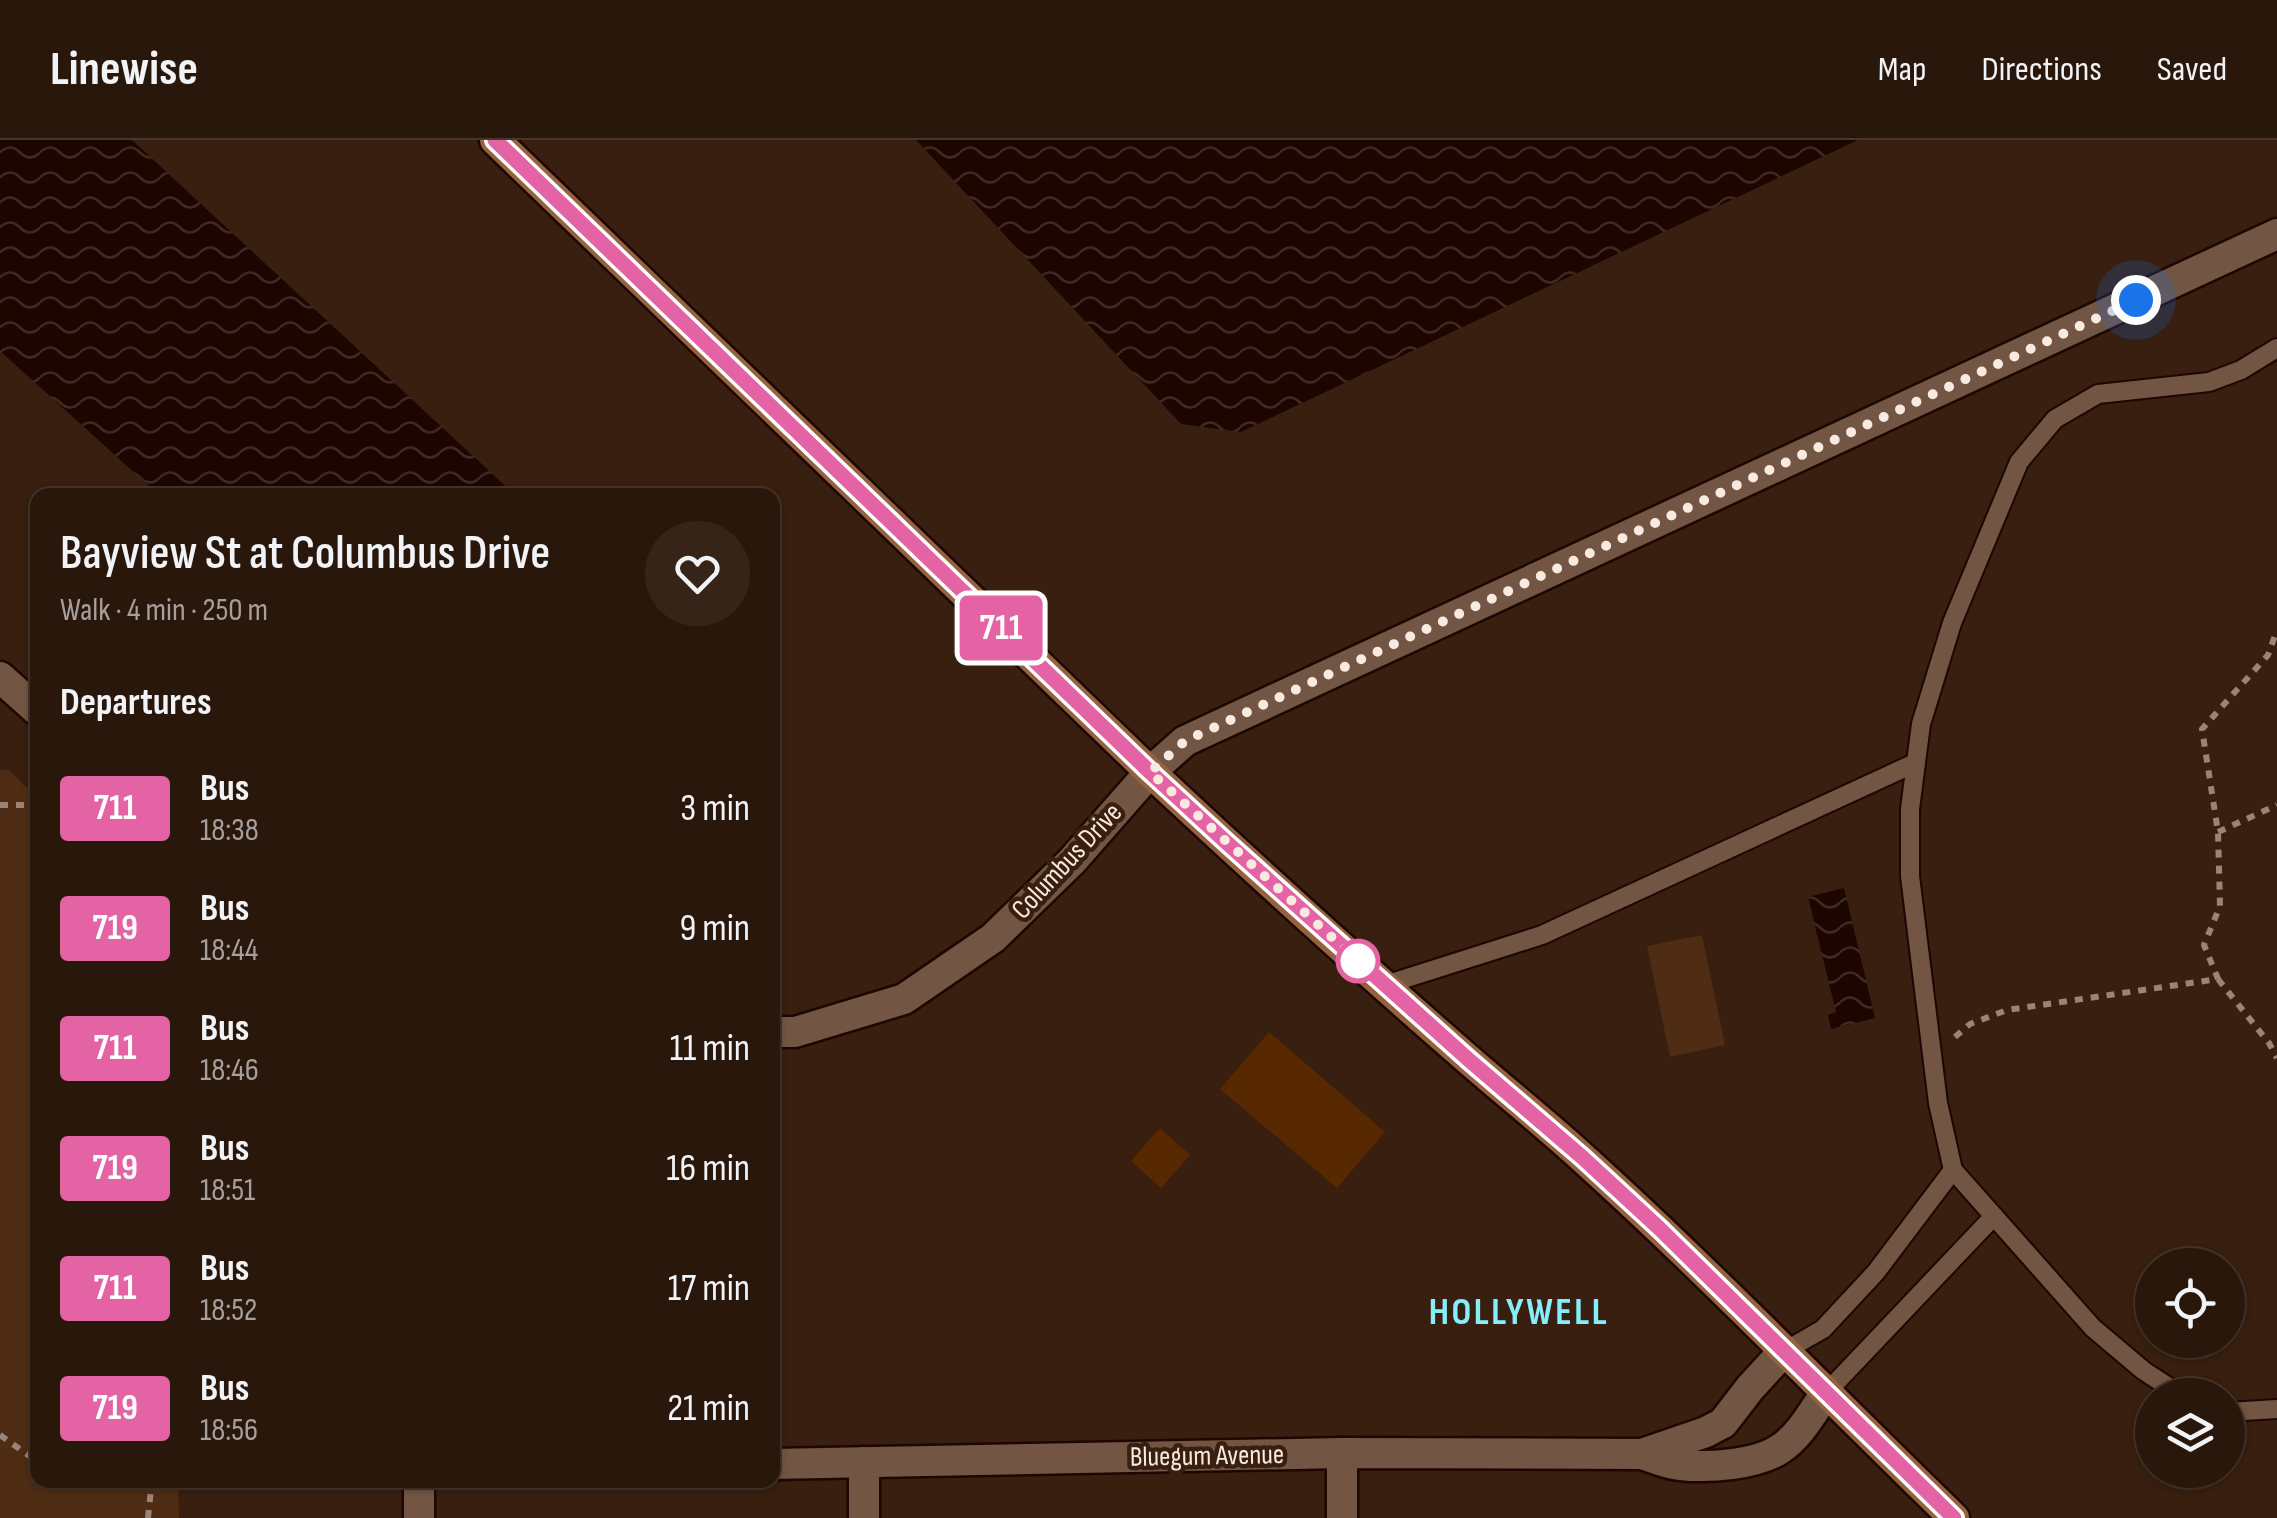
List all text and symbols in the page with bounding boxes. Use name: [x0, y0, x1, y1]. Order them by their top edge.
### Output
text: Linewise: [50, 41, 198, 98]
text: Map: [1878, 48, 1927, 91]
text: Directions: [1982, 48, 2102, 91]
text: Saved: [2157, 48, 2227, 91]
your location: [2111, 275, 2161, 325]
button: heart: [645, 521, 750, 626]
text: Bayview St at Columbus Drive: [60, 525, 550, 582]
text: Walk · 4 min · 250 m: [60, 591, 268, 630]
line badge: 711: [944, 596, 1058, 660]
text: 711: [980, 607, 1022, 650]
text: Departures: [60, 680, 212, 725]
text: Bus: [200, 766, 249, 811]
text: 3 min: [680, 786, 750, 831]
text: 711: [94, 787, 136, 830]
street label: Columbus Drive: [1005, 796, 1129, 926]
text: 18:38: [200, 811, 259, 850]
text: Bus: [200, 886, 249, 931]
text: 9 min: [679, 906, 750, 951]
text: 719: [92, 907, 138, 950]
text: 18:44: [200, 931, 258, 970]
unlabelled marker: [1337, 940, 1379, 982]
text: Bus: [200, 1006, 249, 1051]
text: 11 min: [670, 1026, 750, 1071]
text: 711: [94, 1027, 136, 1070]
text: 18:46: [200, 1051, 259, 1090]
text: Bus: [200, 1126, 249, 1171]
text: 16 min: [666, 1146, 750, 1191]
text: 719: [92, 1147, 138, 1190]
text: 18:51: [200, 1171, 255, 1210]
text: Bus: [200, 1246, 249, 1291]
map controls: [2135, 1248, 2245, 1488]
button: locate: [2135, 1248, 2245, 1358]
text: 17 min: [668, 1266, 750, 1311]
text: 711: [94, 1267, 136, 1310]
district label: HOLLYWELL: [1429, 1290, 1609, 1335]
text: 18:52: [200, 1291, 257, 1330]
text: Bus: [200, 1366, 249, 1411]
button: layers: [2135, 1378, 2245, 1488]
text: 21 min: [667, 1386, 750, 1431]
text: 719: [92, 1387, 138, 1430]
text: 18:56: [200, 1411, 258, 1450]
street label: Bluegum Avenue: [1130, 1438, 1284, 1474]

